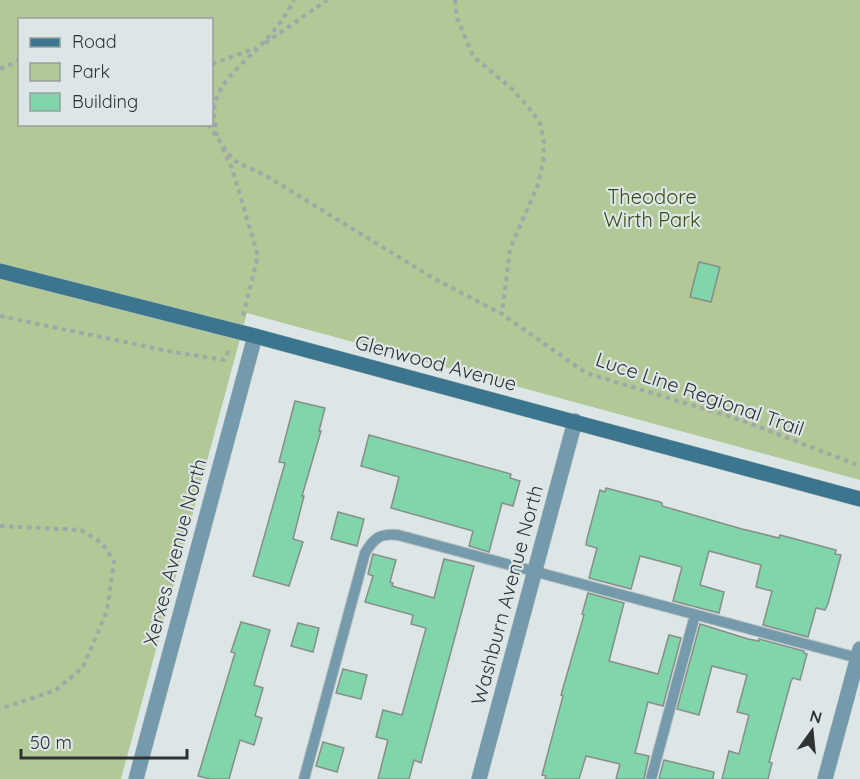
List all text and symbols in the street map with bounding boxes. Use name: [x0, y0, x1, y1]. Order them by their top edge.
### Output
legend: [18, 18, 213, 126]
text: Road: [72, 30, 117, 53]
text: Park: [72, 60, 110, 83]
text: Building: [72, 90, 138, 113]
park label: Theodore Wirth Park: [603, 184, 701, 232]
street label: Glenwood Avenue: [353, 329, 520, 396]
street label: Luce Line Regional Trail: [593, 346, 808, 441]
street label: Xerxes Avenue North: [137, 456, 212, 648]
street label: Washburn Avenue North: [465, 482, 548, 708]
north arrow: [782, 701, 842, 761]
text: N: [808, 705, 824, 728]
scale bar: [21, 722, 188, 760]
text: 50 m: [30, 731, 72, 754]

